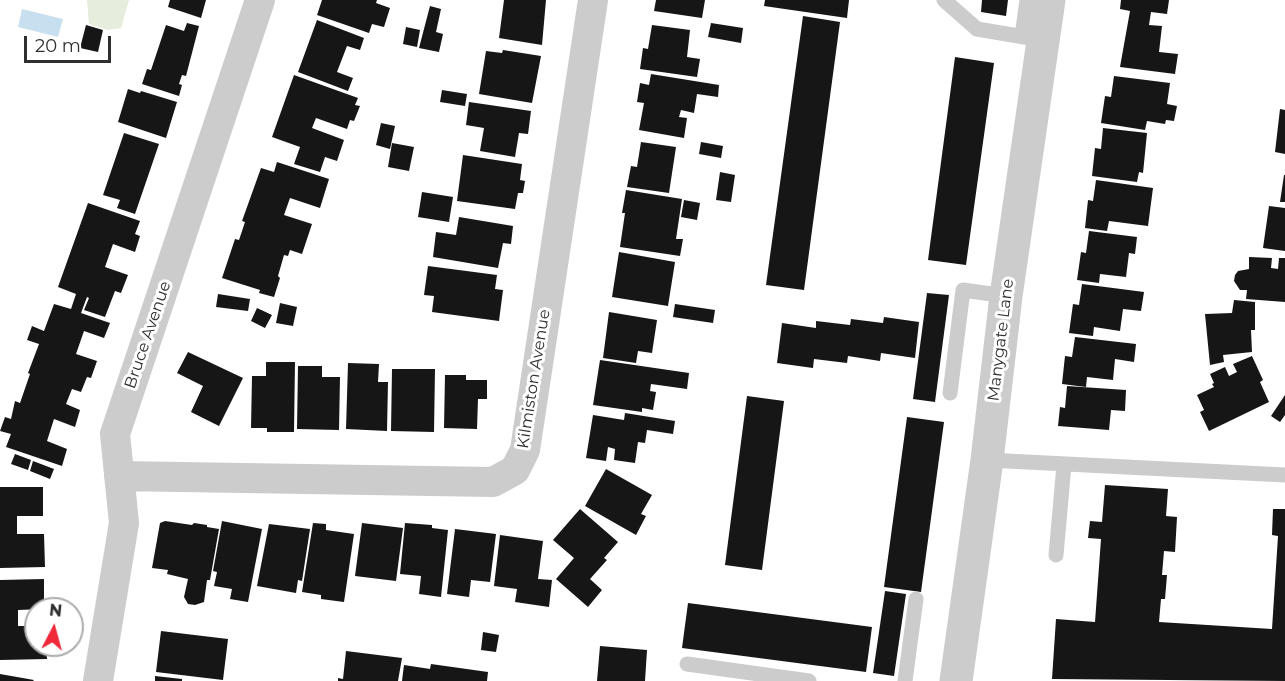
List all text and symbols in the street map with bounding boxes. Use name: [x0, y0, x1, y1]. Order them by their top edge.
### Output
scale bar: [27, 24, 114, 62]
text: 20 m: [35, 35, 81, 57]
street label: Manygate Lane: [984, 278, 1018, 402]
street label: Bruce Avenue: [121, 279, 175, 391]
street label: Kilmiston Avenue: [514, 308, 554, 450]
north arrow: [24, 597, 84, 657]
text: N: [48, 600, 63, 621]

